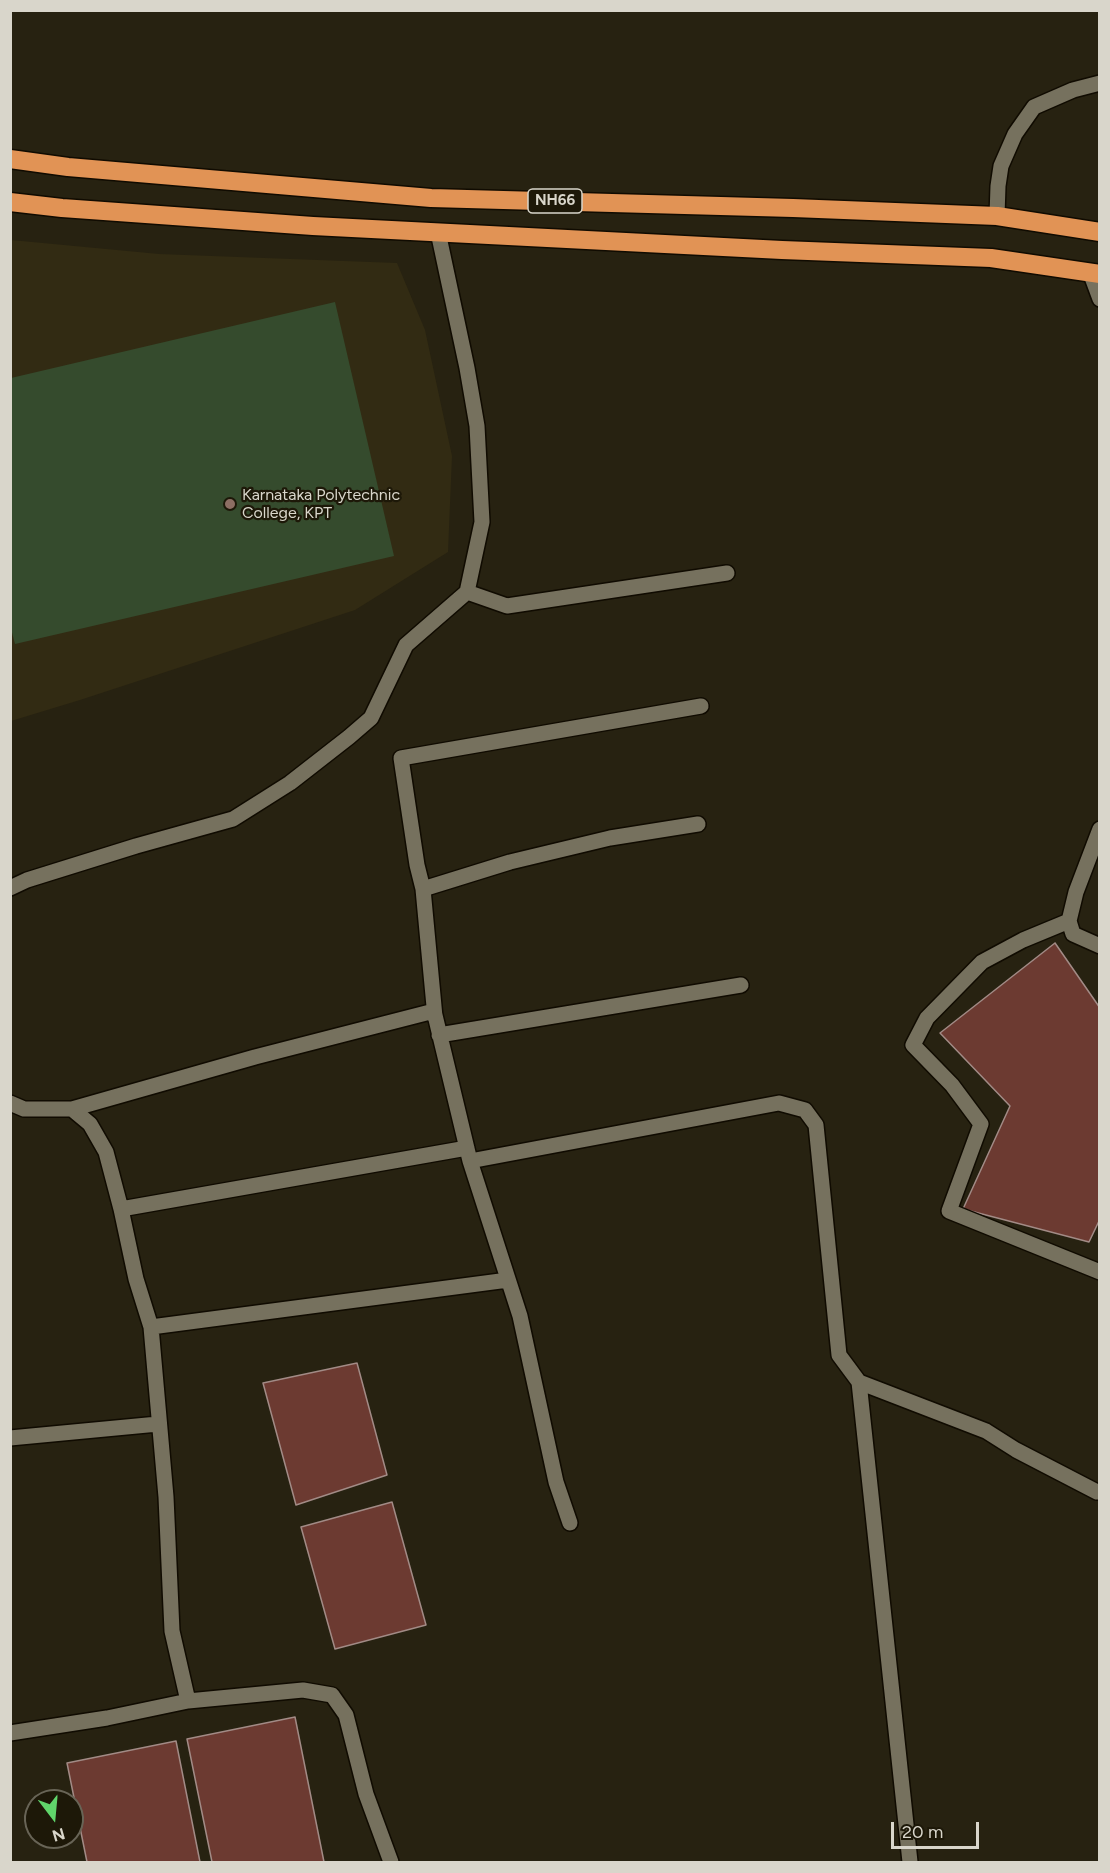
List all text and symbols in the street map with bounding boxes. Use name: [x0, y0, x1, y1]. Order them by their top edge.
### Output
road number: NH66: [528, 189, 582, 213]
place label: Karnataka Polytechnic College, KPT: [242, 485, 400, 523]
marker: Karnataka Polytechnic College, KPT: [223, 497, 237, 511]
north arrow: [24, 1789, 84, 1849]
scale bar: [894, 1810, 982, 1848]
text: 20 m: [902, 1821, 943, 1843]
text: N: [50, 1824, 67, 1846]

